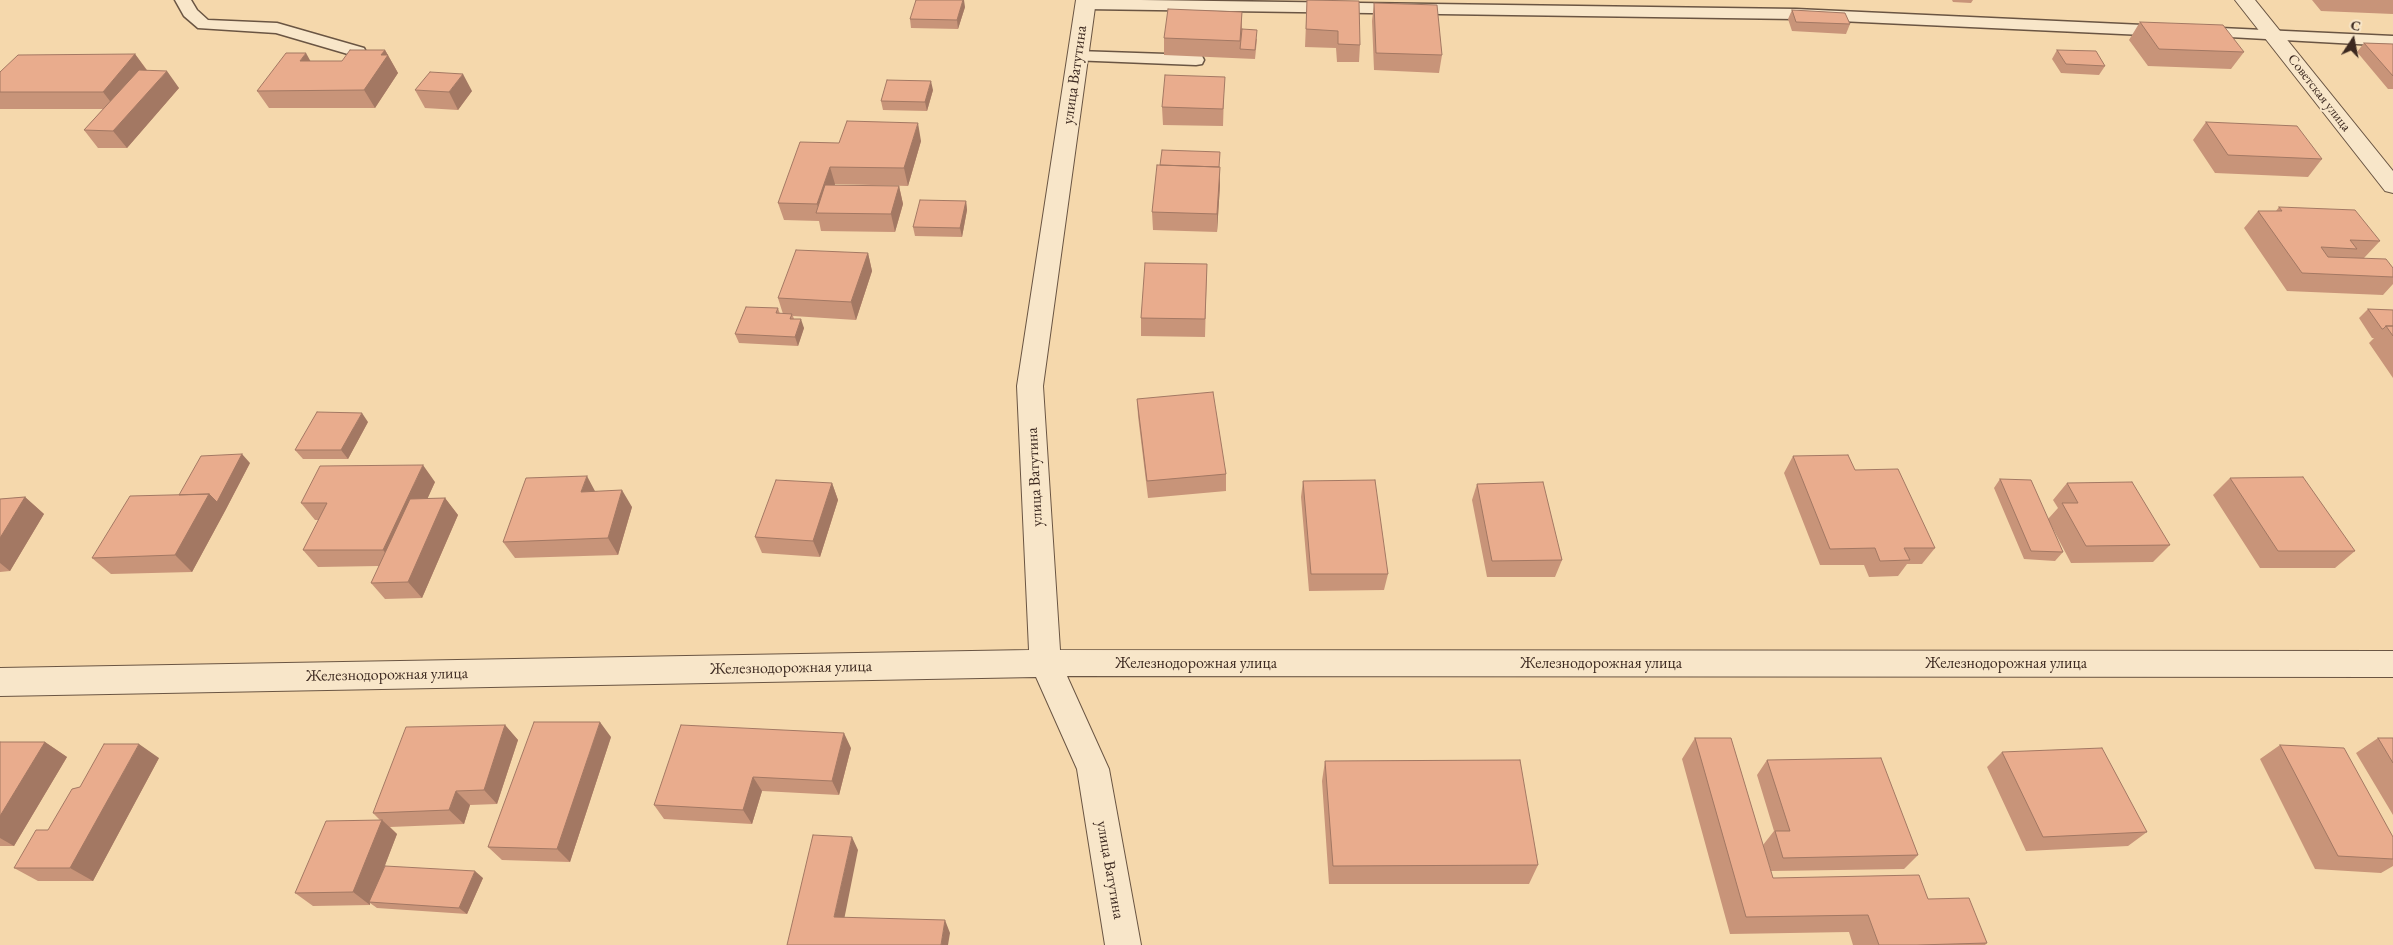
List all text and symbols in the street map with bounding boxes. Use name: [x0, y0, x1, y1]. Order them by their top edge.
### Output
north arrow: [2328, 15, 2378, 65]
text: С: [2349, 15, 2362, 35]
street label: улица Ватутина: [1059, 24, 1091, 126]
street label: Советская улица: [2284, 51, 2354, 135]
street label: улица Ватутина: [1023, 427, 1047, 527]
street label: Железнодорожная улица: [1115, 654, 1277, 674]
street label: Железнодорожная улица: [1520, 654, 1682, 674]
street label: Железнодорожная улица: [1925, 654, 2087, 674]
street label: Железнодорожная улица: [710, 657, 872, 679]
street label: Железнодорожная улица: [306, 664, 468, 686]
street label: улица Ватутина: [1092, 819, 1128, 921]

